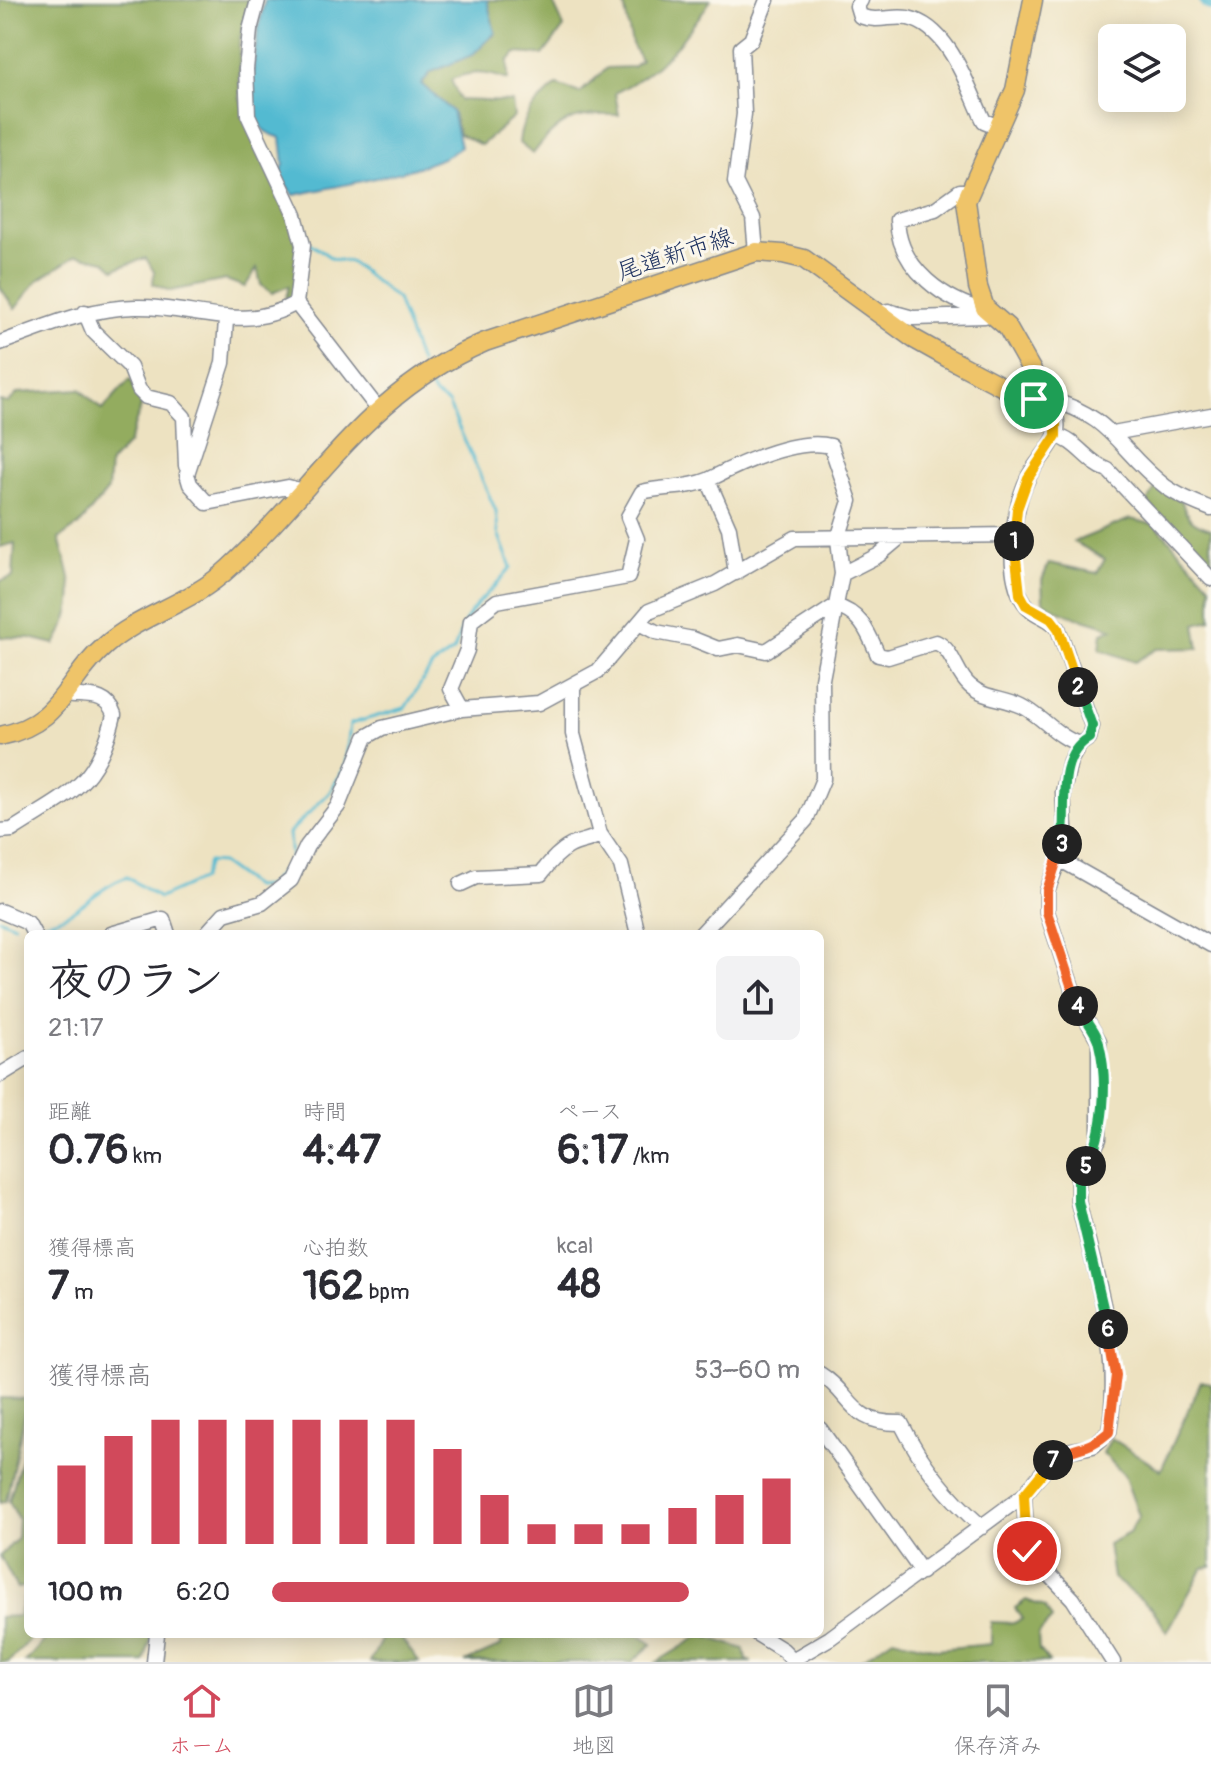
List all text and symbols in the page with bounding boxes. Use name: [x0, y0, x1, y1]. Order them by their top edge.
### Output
map controls: [1098, 24, 1186, 112]
button: layers: [1098, 24, 1186, 112]
street label: 尾道新市線: [614, 222, 737, 287]
pin: [1000, 365, 1068, 433]
icon: arrive: [1012, 377, 1056, 421]
pin: 1: [994, 521, 1034, 561]
text: 1: [1010, 527, 1018, 555]
pin: 2: [1058, 667, 1098, 707]
text: 2: [1072, 673, 1084, 701]
pin: 3: [1042, 824, 1082, 864]
text: 3: [1056, 830, 1068, 858]
text: 夜のラン: [48, 954, 224, 1009]
button: share: [716, 956, 800, 1040]
pin: 4: [1058, 986, 1098, 1026]
text: 4: [1072, 992, 1084, 1020]
text: 21:17: [48, 1012, 104, 1044]
text: 距離: [48, 1098, 92, 1126]
text: 時間: [303, 1098, 347, 1126]
text: ペース: [557, 1098, 622, 1126]
text: 0.76: [48, 1126, 129, 1175]
text: 4:47: [303, 1126, 381, 1175]
text: 6:17: [557, 1126, 628, 1175]
text: km: [129, 1142, 162, 1170]
text: /km: [628, 1142, 669, 1170]
pin: 5: [1066, 1146, 1106, 1186]
text: 5: [1080, 1152, 1092, 1180]
text: kcal: [557, 1232, 593, 1260]
text: 獲得標高: [48, 1234, 136, 1262]
text: 心拍数: [303, 1234, 369, 1262]
text: 48: [557, 1260, 601, 1309]
text: 7: [48, 1262, 69, 1311]
text: 162: [303, 1262, 364, 1311]
text: m: [69, 1278, 93, 1306]
text: bpm: [364, 1278, 409, 1306]
pin: 6: [1088, 1309, 1128, 1349]
text: 6: [1102, 1315, 1114, 1343]
text: 53–60 m: [694, 1354, 800, 1386]
text: 獲得標高: [48, 1360, 152, 1392]
pin: 7: [1033, 1440, 1073, 1480]
text: 7: [1047, 1446, 1059, 1474]
pin: [993, 1517, 1061, 1585]
icon: check: [1005, 1529, 1049, 1573]
text: 100 m: [48, 1576, 122, 1608]
text: 6:20: [176, 1576, 230, 1608]
tab: ホーム: [169, 1679, 234, 1760]
tab: 地図: [572, 1679, 616, 1760]
tab: 保存済み: [954, 1679, 1042, 1760]

